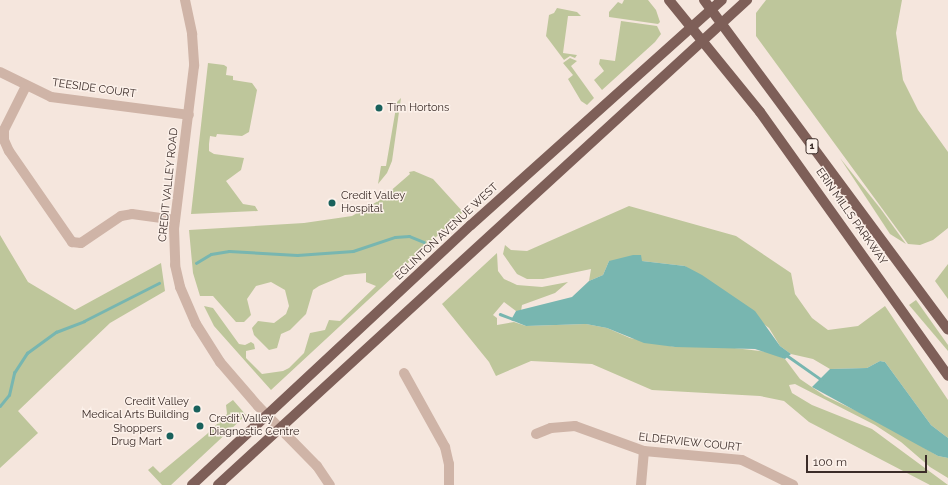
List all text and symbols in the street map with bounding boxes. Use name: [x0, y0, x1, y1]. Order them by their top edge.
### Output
street label: TEESIDE COURT: [51, 77, 137, 101]
place label: Tim Hortons: [387, 101, 449, 115]
marker: Tim Hortons: [374, 103, 384, 113]
street label: CREDIT VALLEY ROAD: [156, 127, 182, 243]
road number: 1: [805, 138, 819, 154]
street label: ERIN MILLS PARKWAY: [813, 166, 889, 268]
street label: EGLINTON AVENUE WEST: [392, 181, 502, 283]
place label: Credit Valley Hospital: [341, 190, 406, 216]
marker: Credit Valley Hospital: [326, 197, 338, 209]
place label: Credit Valley Medical Arts Building: [81, 396, 189, 422]
marker: Credit Valley Medical Arts Building: [192, 404, 202, 414]
place label: Credit Valley Diagnostic Centre: [209, 413, 299, 439]
marker: Credit Valley Diagnostic Centre: [194, 420, 206, 432]
place label: Shoppers Drug Mart: [111, 423, 162, 449]
marker: Shoppers Drug Mart: [165, 431, 175, 441]
street label: ELDERVIEW COURT: [638, 431, 742, 455]
scale bar: [808, 447, 929, 473]
text: 100 m: [813, 455, 847, 469]

